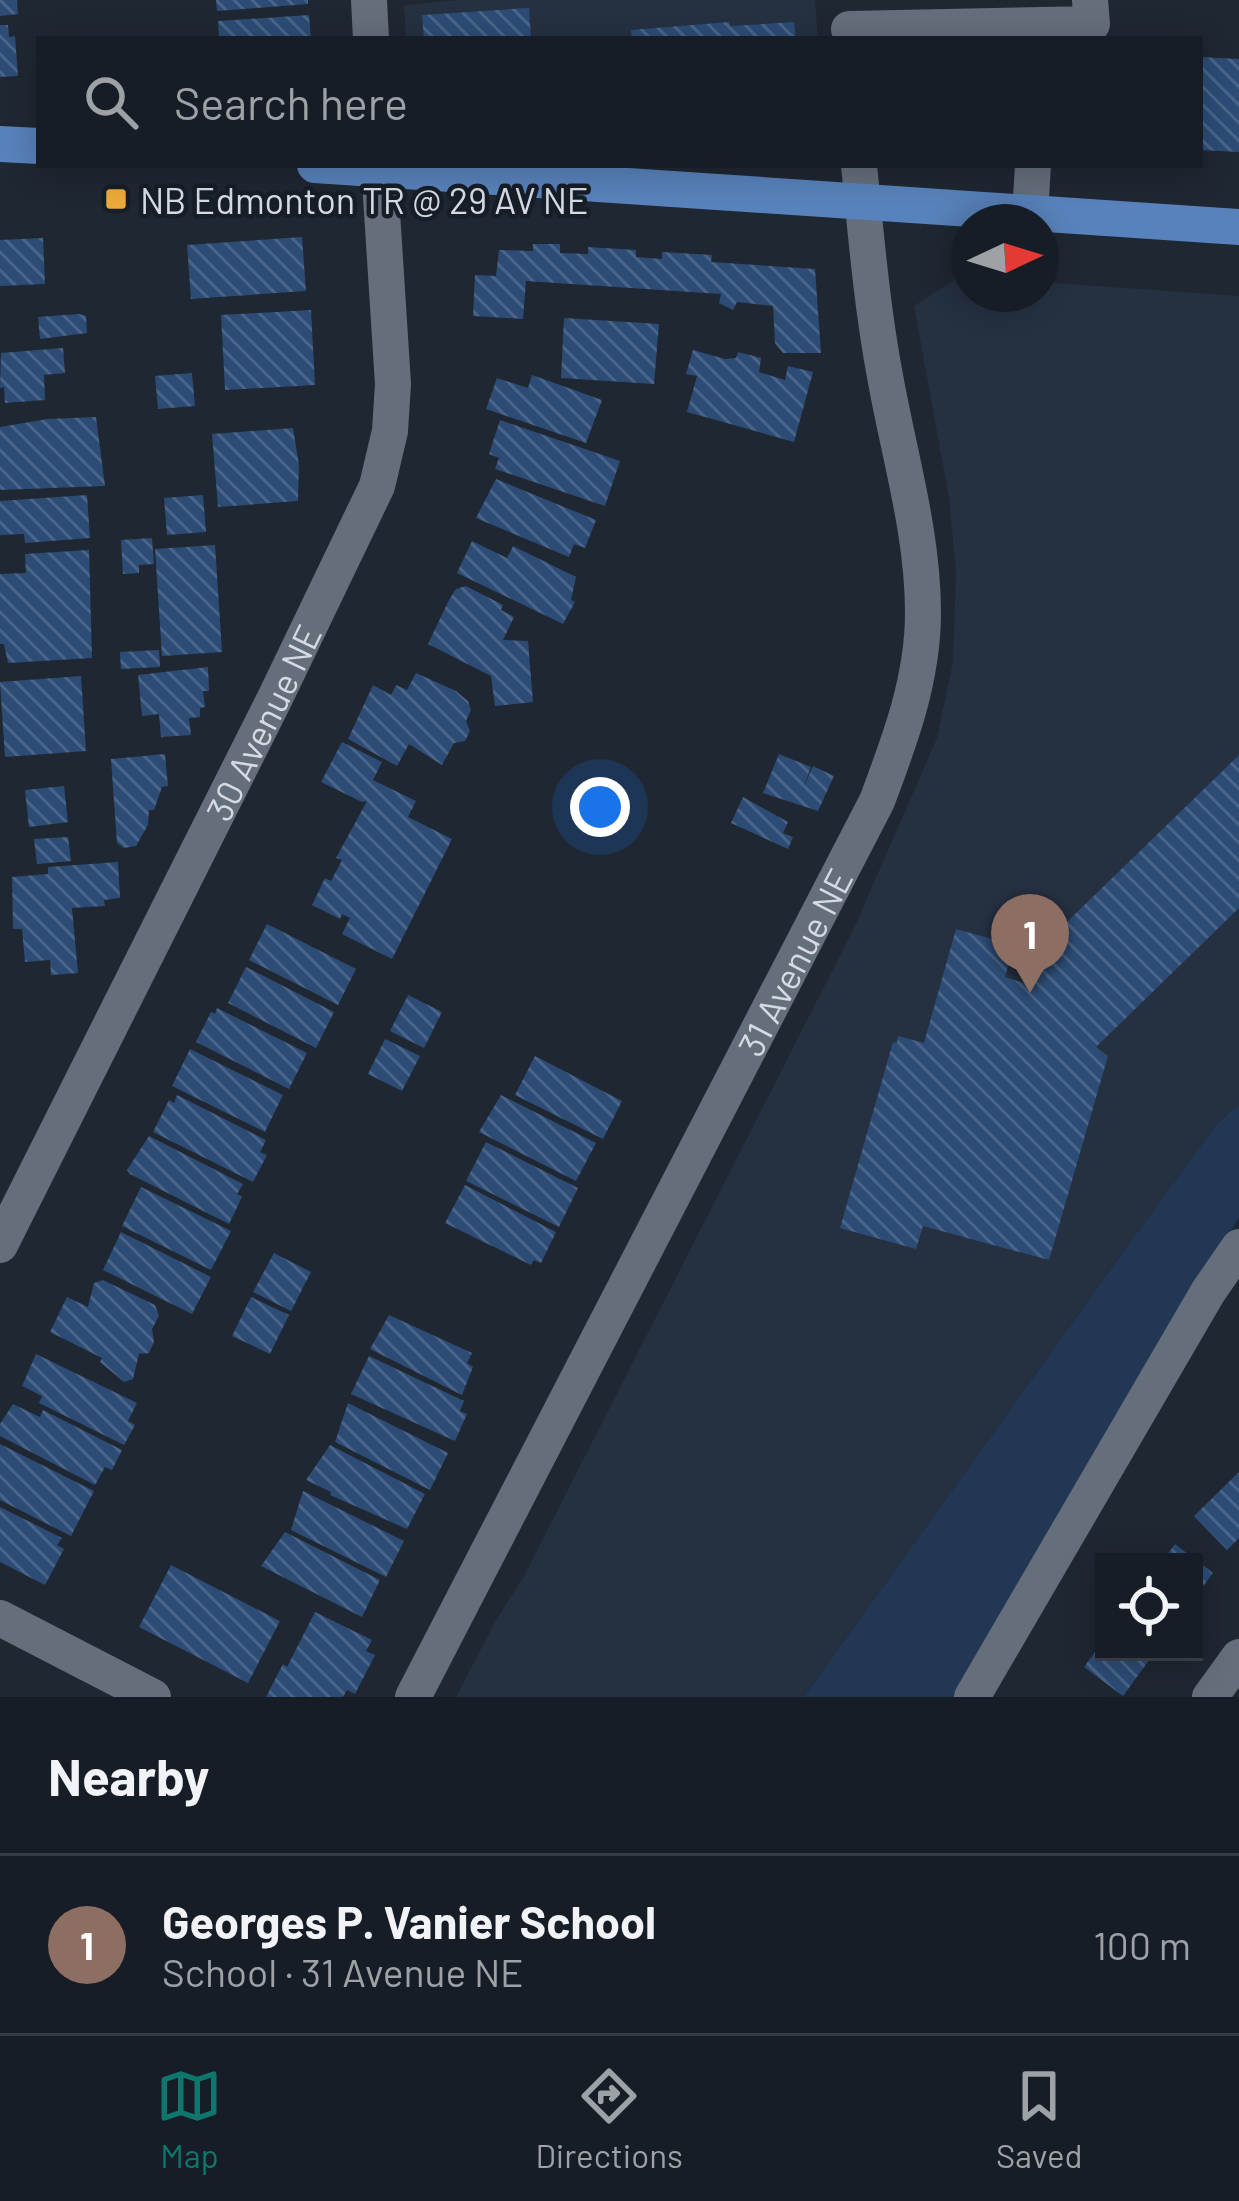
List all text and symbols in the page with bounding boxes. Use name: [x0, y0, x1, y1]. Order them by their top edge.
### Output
search box: [36, 36, 1203, 168]
icon: search: [78, 69, 144, 135]
text: Search here: [174, 75, 408, 129]
place label: NB Edmonton TR @ 29 AV NE: [140, 178, 588, 221]
marker: NB Edmonton TR @ 29 AV NE: [103, 186, 129, 212]
north arrow: [951, 204, 1059, 312]
street label: 30 Avenue NE: [196, 617, 329, 827]
your location: [570, 777, 630, 837]
street label: 31 Avenue NE: [727, 861, 860, 1063]
pin: 1: [991, 894, 1069, 993]
map controls: [1095, 1553, 1203, 1661]
button: locate: [1095, 1553, 1203, 1661]
text: Nearby: [48, 1745, 209, 1806]
text: Georges P. Vanier School: [162, 1894, 656, 1948]
text: 1: [80, 1921, 94, 1968]
text: 100 m: [1093, 1921, 1191, 1968]
text: School · 31 Avenue NE: [162, 1948, 524, 1995]
tab: Map: [156, 2063, 222, 2175]
tab: Directions: [535, 2063, 683, 2175]
tab: Saved: [996, 2063, 1083, 2175]

